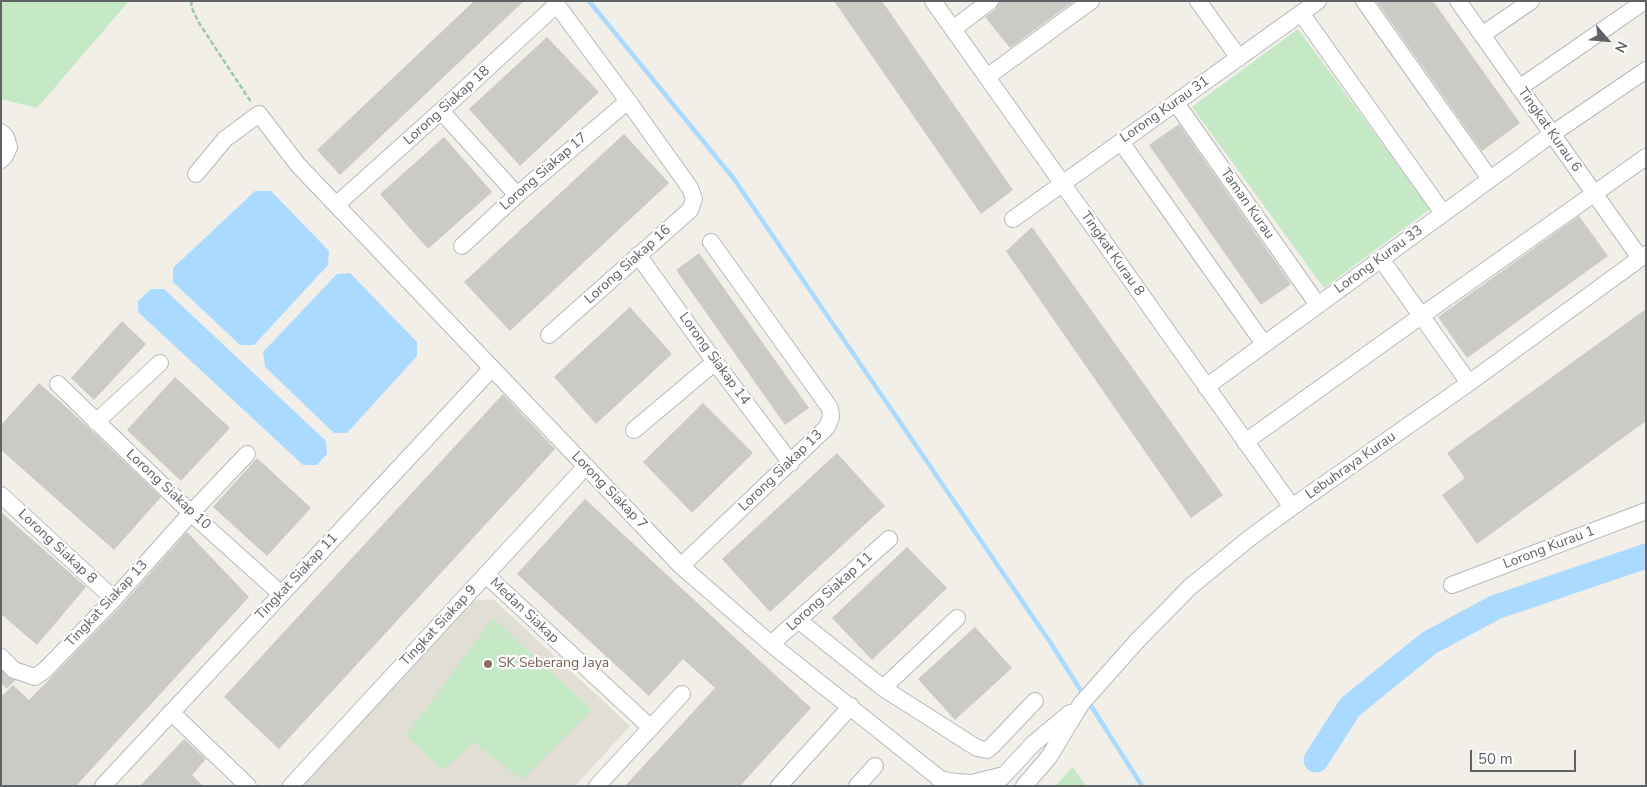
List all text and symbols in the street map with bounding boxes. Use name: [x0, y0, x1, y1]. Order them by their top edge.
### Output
north arrow: [1582, 15, 1632, 65]
text: N: [1610, 38, 1632, 56]
street label: Lorong Siakap 18: [401, 63, 493, 149]
street label: Lorong Kurau 31: [1117, 73, 1213, 147]
street label: Tingkat Kurau 6: [1514, 84, 1584, 176]
street label: Lorong Siakap 17: [497, 130, 591, 214]
street label: Taman Kurau: [1216, 165, 1278, 243]
street label: Tingkat Kurau 8: [1077, 208, 1147, 300]
street label: Lorong Siakap 16: [582, 222, 674, 308]
street label: Lorong Kurau 33: [1332, 222, 1426, 298]
street label: Lorong Siakap 14: [675, 310, 753, 408]
street label: Lorong Siakap 13: [736, 427, 826, 515]
street label: Lebuhraya Kurau: [1303, 429, 1399, 503]
street label: Lorong Siakap 10: [122, 446, 214, 534]
street label: Lorong Siakap 7: [568, 449, 650, 533]
street label: Lorong Siakap 8: [14, 506, 100, 588]
street label: Lorong Kurau 1: [1501, 523, 1597, 573]
street label: Tingkat Siakap 11: [252, 530, 342, 624]
street label: Lorong Siakap 11: [784, 549, 876, 635]
street label: Tingkat Siakap 13: [62, 557, 152, 651]
street label: Medan Siakap: [486, 575, 562, 647]
street label: Tingkat Siakap 9: [397, 582, 481, 670]
place label: SK Seberang Jaya: [498, 656, 609, 672]
marker: SK Seberang Jaya: [482, 658, 494, 670]
scale bar: [1472, 740, 1578, 772]
text: 50 m: [1478, 749, 1513, 769]

